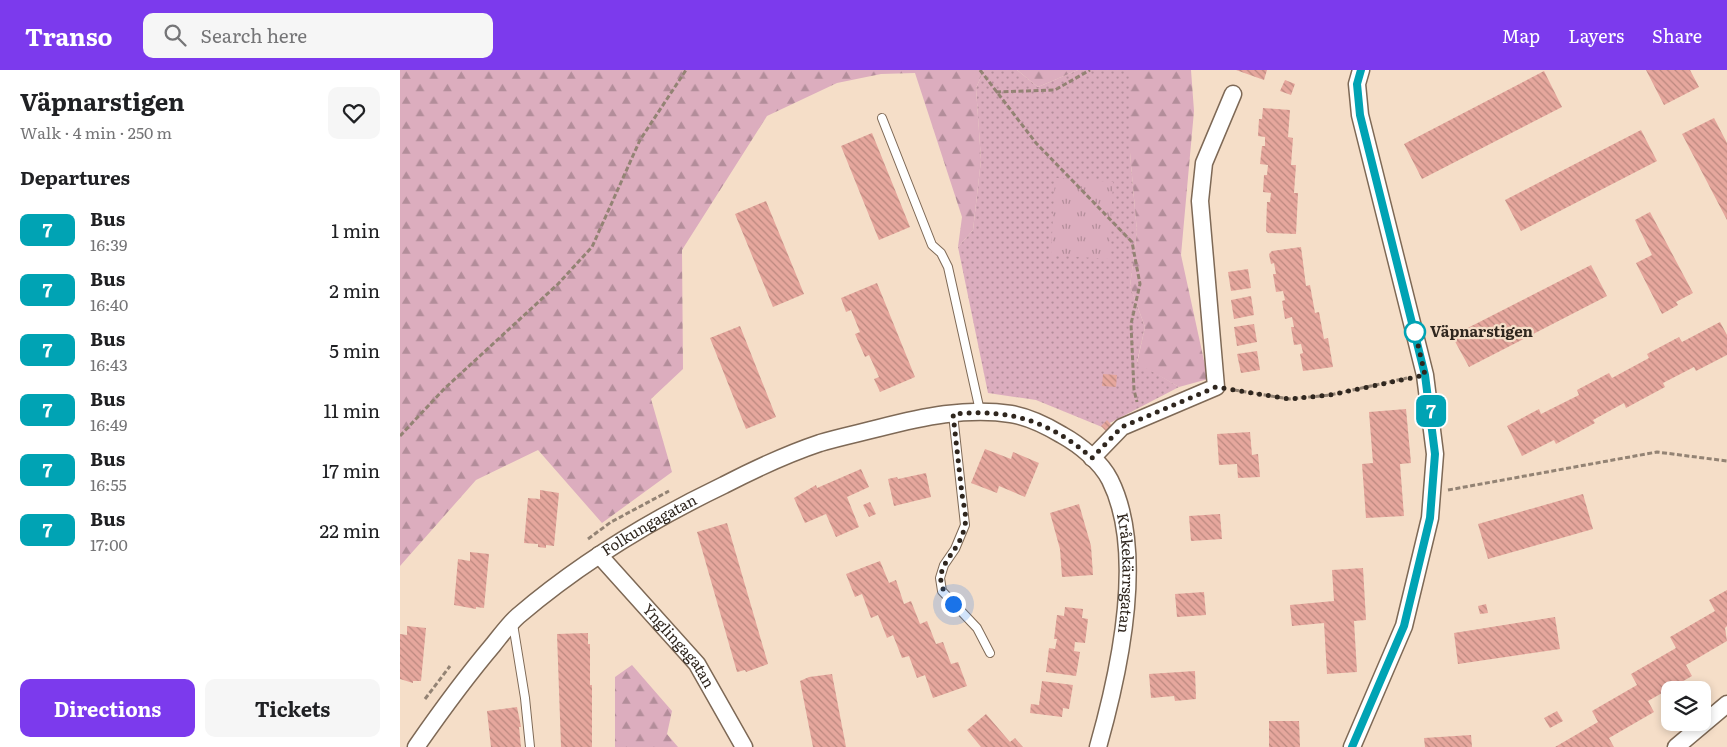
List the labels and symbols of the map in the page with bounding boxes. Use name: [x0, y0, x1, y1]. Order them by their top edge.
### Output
place label: Väpnarstigen: [1430, 319, 1534, 342]
marker: Väpnarstigen: [1404, 321, 1426, 343]
line badge: 7: [1415, 395, 1447, 427]
street label: Folkungagatan: [596, 487, 700, 561]
street label: Kråkekärrsgatan: [1112, 510, 1141, 635]
your location: [941, 592, 966, 617]
street label: Ynglingagatan: [638, 598, 721, 692]

